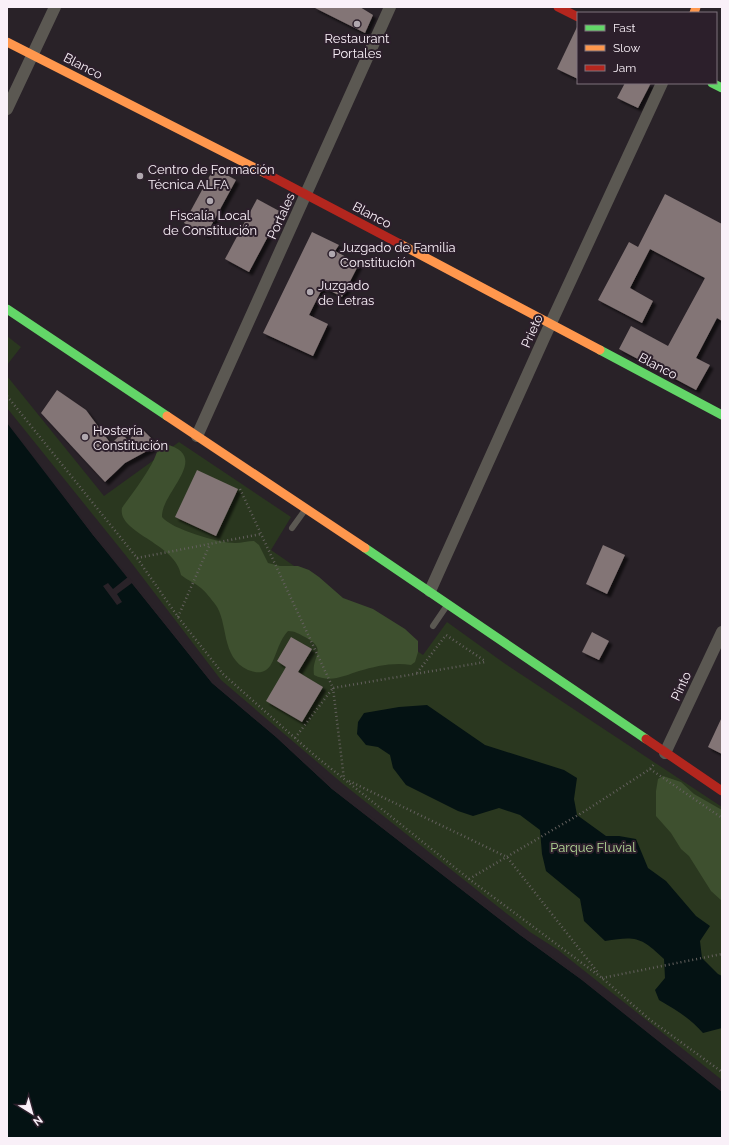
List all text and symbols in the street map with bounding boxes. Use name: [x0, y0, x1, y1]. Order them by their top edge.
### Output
legend: [577, 12, 717, 84]
marker: Restaurant Portales: [352, 19, 362, 29]
text: Fast: [613, 21, 636, 35]
place label: Restaurant Portales: [325, 31, 390, 61]
text: Slow: [613, 41, 640, 55]
street label: Blanco: [61, 50, 105, 82]
text: Jam: [613, 61, 636, 75]
place label: Centro de Formación Técnica ALFA: [148, 162, 275, 192]
marker: Centro de Formación Técnica ALFA: [135, 171, 145, 181]
street label: Portales: [264, 190, 298, 242]
marker: Fiscalía Local de Constitución: [205, 196, 215, 206]
street label: Blanco: [350, 199, 394, 232]
place label: Fiscalía Local de Constitución: [163, 208, 257, 238]
place label: Juzgado de Familia Constitución: [340, 240, 456, 270]
marker: Juzgado de Familia Constitución: [327, 249, 337, 259]
place label: Juzgado de Letras: [318, 278, 374, 308]
marker: Juzgado de Letras: [305, 287, 315, 297]
street label: Prieto: [518, 312, 546, 350]
street label: Blanco: [636, 350, 680, 383]
place label: Hostería Constitución: [93, 423, 168, 453]
marker: Hostería Constitución: [80, 432, 90, 442]
street label: Pinto: [668, 669, 694, 703]
park label: Parque Fluvial: [550, 840, 636, 855]
north arrow: [12, 1093, 52, 1133]
text: N: [30, 1113, 45, 1128]

